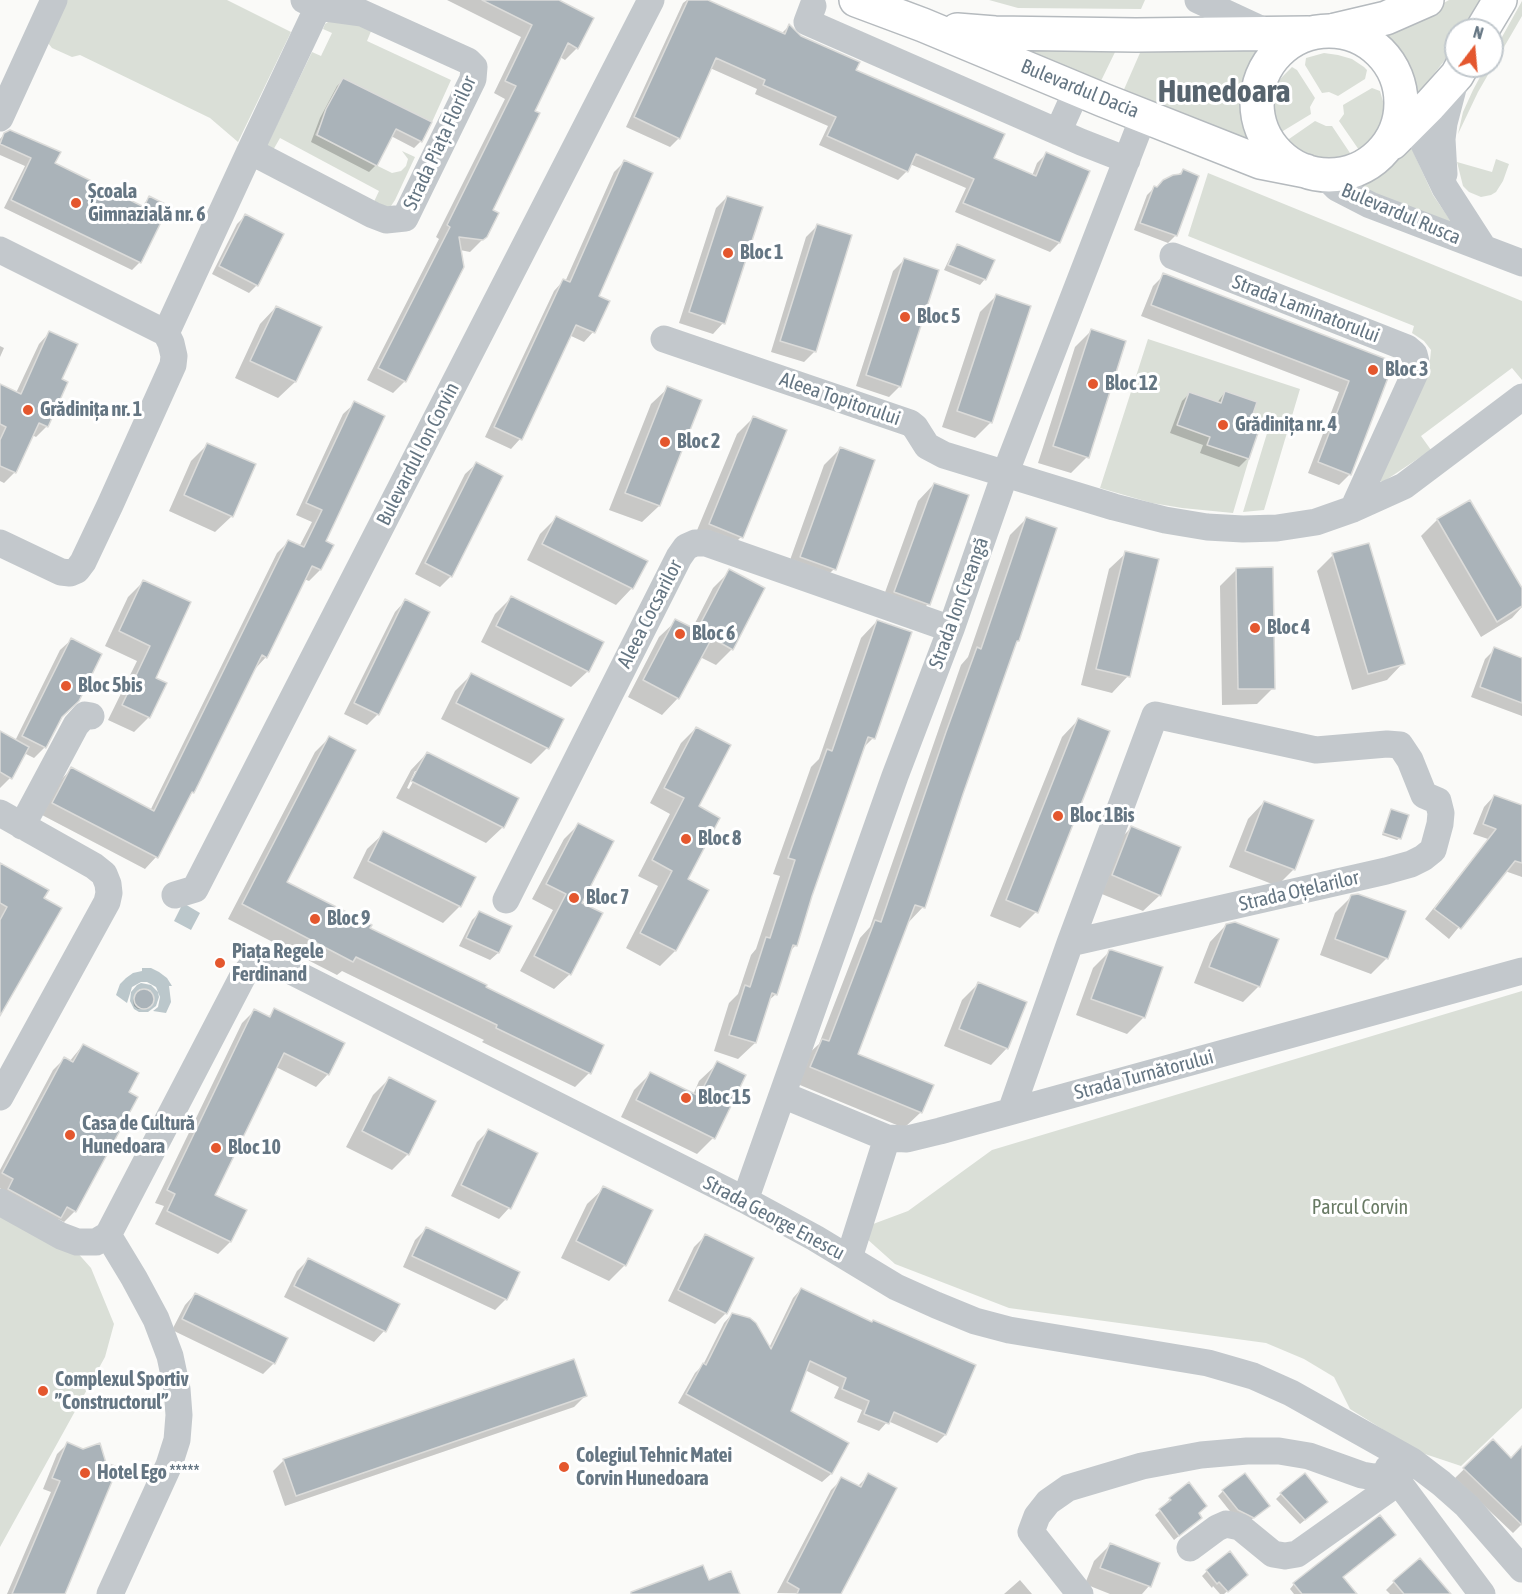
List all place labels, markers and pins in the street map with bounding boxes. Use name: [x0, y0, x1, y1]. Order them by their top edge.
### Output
place label: Școala Gimnazială nr. 6: [88, 180, 206, 227]
marker: Școala Gimnazială nr. 6: [69, 196, 83, 210]
place label: Bloc 1: [740, 241, 784, 265]
marker: Bloc 1: [721, 246, 735, 260]
place label: Bloc 5: [917, 305, 961, 329]
marker: Bloc 5: [898, 310, 912, 324]
place label: Bloc 3: [1385, 358, 1429, 382]
marker: Bloc 3: [1366, 363, 1380, 377]
place label: Bloc 12: [1105, 372, 1158, 396]
marker: Bloc 12: [1086, 377, 1100, 391]
place label: Grădinița nr. 1: [40, 398, 142, 422]
marker: Grădinița nr. 1: [21, 403, 35, 417]
place label: Grădinița nr. 4: [1235, 413, 1337, 437]
marker: Grădinița nr. 4: [1216, 418, 1230, 432]
place label: Bloc 2: [677, 430, 721, 454]
marker: Bloc 2: [658, 435, 672, 449]
place label: Bloc 4: [1267, 616, 1311, 640]
marker: Bloc 4: [1248, 621, 1262, 635]
place label: Bloc 6: [692, 622, 736, 646]
marker: Bloc 6: [673, 627, 687, 641]
place label: Bloc 5bis: [78, 674, 143, 698]
marker: Bloc 5bis: [59, 679, 73, 693]
place label: Bloc 1Bis: [1070, 804, 1135, 828]
marker: Bloc 1Bis: [1051, 809, 1065, 823]
place label: Bloc 8: [698, 827, 742, 851]
marker: Bloc 8: [679, 832, 693, 846]
place label: Bloc 7: [586, 886, 630, 910]
marker: Bloc 7: [567, 891, 581, 905]
place label: Bloc 9: [327, 907, 371, 931]
marker: Bloc 9: [308, 912, 322, 926]
place label: Piața Regele Ferdinand: [232, 940, 324, 987]
marker: Piața Regele Ferdinand: [213, 956, 227, 970]
place label: Bloc 15: [698, 1086, 751, 1110]
marker: Bloc 15: [679, 1091, 693, 1105]
place label: Casa de Cultură Hunedoara: [82, 1112, 195, 1159]
marker: Casa de Cultură Hunedoara: [63, 1128, 77, 1142]
place label: Bloc 10: [228, 1136, 281, 1160]
marker: Bloc 10: [209, 1141, 223, 1155]
place label: Complexul Sportiv ”Constructorul”: [55, 1368, 189, 1415]
marker: Complexul Sportiv ”Constructorul”: [36, 1384, 50, 1398]
place label: Colegiul Tehnic Matei Corvin Hunedoara: [576, 1444, 732, 1491]
marker: Colegiul Tehnic Matei Corvin Hunedoara: [557, 1460, 571, 1474]
place label: Hotel Ego *****: [97, 1461, 199, 1485]
marker: Hotel Ego *****: [78, 1466, 92, 1480]

